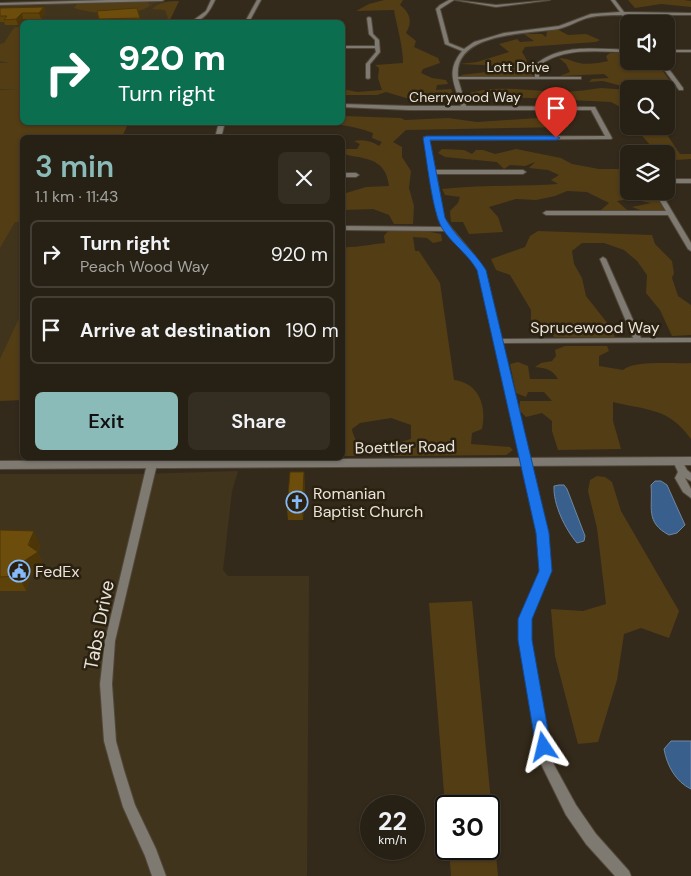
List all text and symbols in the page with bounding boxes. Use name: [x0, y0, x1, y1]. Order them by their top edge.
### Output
map controls: [620, 15, 675, 200]
button: sound: [620, 15, 675, 70]
text: 920 m: [118, 35, 226, 81]
icon: right: [35, 40, 100, 105]
street label: Lott Drive: [487, 58, 550, 76]
text: Turn right: [118, 79, 215, 108]
button: search: [620, 80, 675, 135]
pin: [535, 87, 577, 138]
street label: Cherrywood Way: [409, 88, 521, 106]
icon: arrive: [542, 94, 570, 122]
button: layers: [620, 145, 675, 200]
text: 3 min: [35, 147, 114, 186]
button: close: [278, 152, 330, 204]
text: 1.1 km · 11:43: [35, 186, 118, 207]
text: Turn right: [80, 231, 170, 256]
icon: right: [37, 240, 65, 268]
text: 920 m: [271, 242, 328, 267]
text: Peach Wood Way: [80, 256, 209, 277]
icon: arrive: [37, 316, 65, 344]
street label: Sprucewood Way: [530, 317, 660, 338]
text: Arrive at destination: [80, 318, 271, 343]
text: 190 m: [286, 318, 339, 343]
button: Exit: [35, 392, 178, 450]
button: Share: [188, 392, 330, 450]
street label: Boettler Road: [355, 436, 455, 458]
place label: Romanian Baptist Church: [313, 483, 423, 522]
church icon: Romanian Baptist Church: [285, 490, 309, 514]
public building icon: FedEx: [7, 559, 31, 583]
place label: FedEx: [35, 561, 79, 582]
street label: Tabs Drive: [78, 578, 120, 672]
position arrow: [517, 720, 569, 772]
speed limit sign: 30: [435, 795, 500, 860]
text: 22: [378, 805, 407, 838]
text: km/h: [378, 832, 407, 848]

